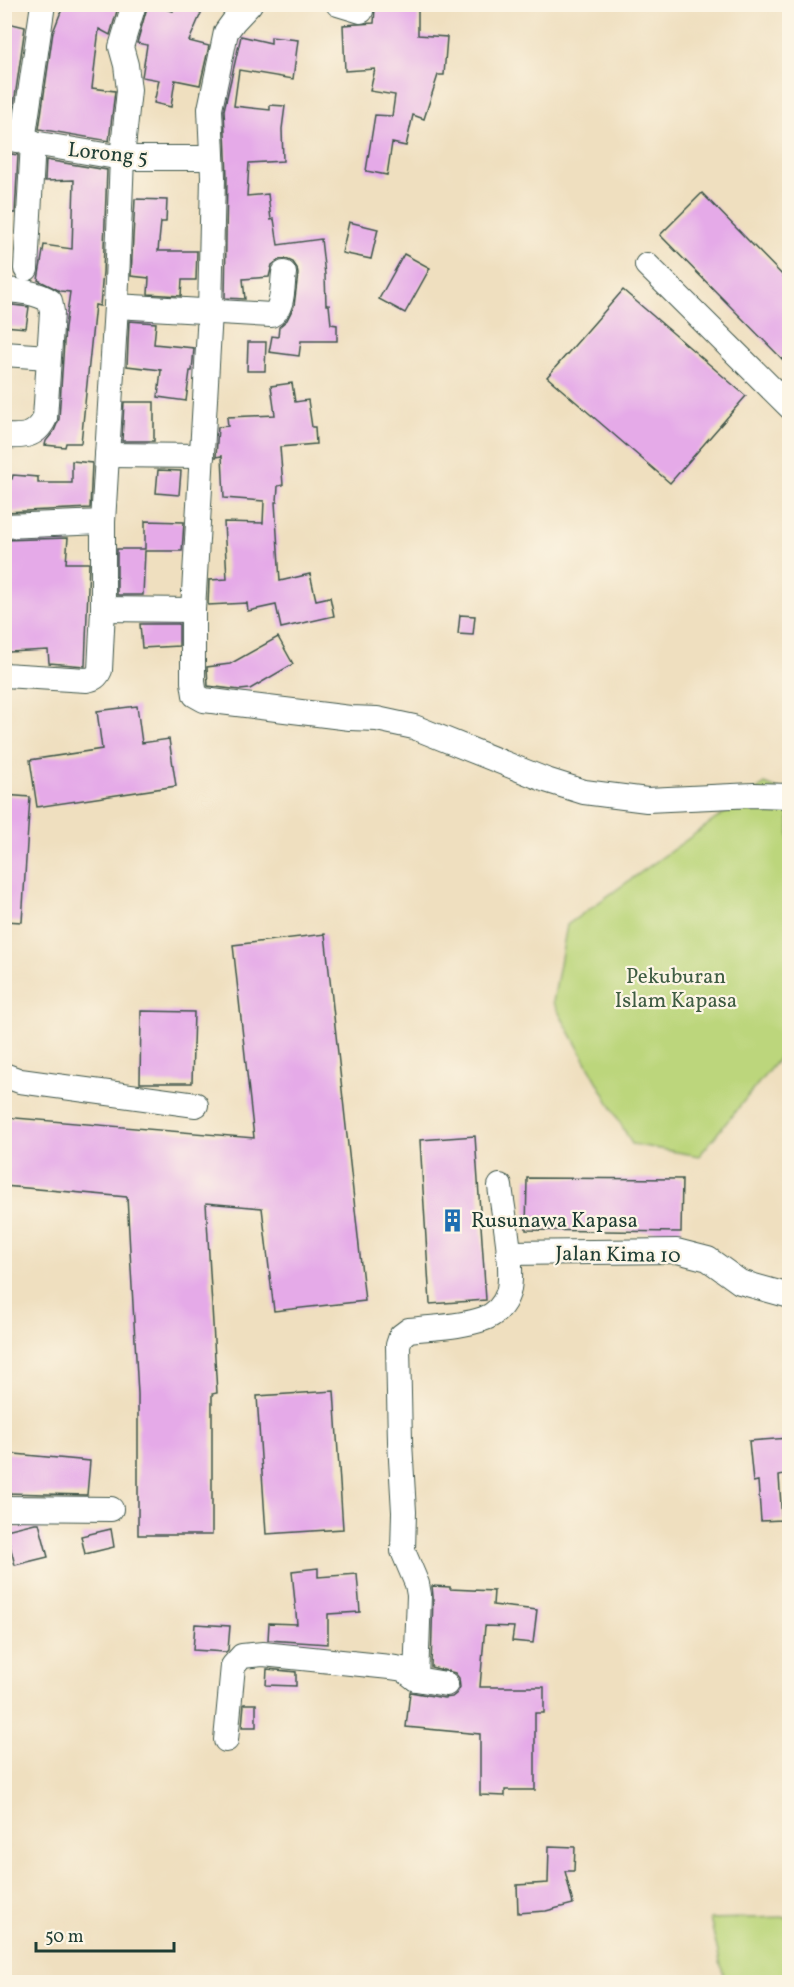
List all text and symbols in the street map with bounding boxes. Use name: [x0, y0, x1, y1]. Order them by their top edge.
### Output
street label: Lorong 5: [66, 136, 149, 173]
park label: Pekuburan Islam Kapasa: [615, 963, 737, 1016]
building icon: Rusunawa Kapasa: [440, 1207, 466, 1233]
place label: Rusunawa Kapasa: [471, 1207, 638, 1236]
street label: Jalan Kima 10: [555, 1240, 681, 1271]
scale bar: [36, 1915, 174, 1953]
text: 50 m: [45, 1925, 84, 1950]

